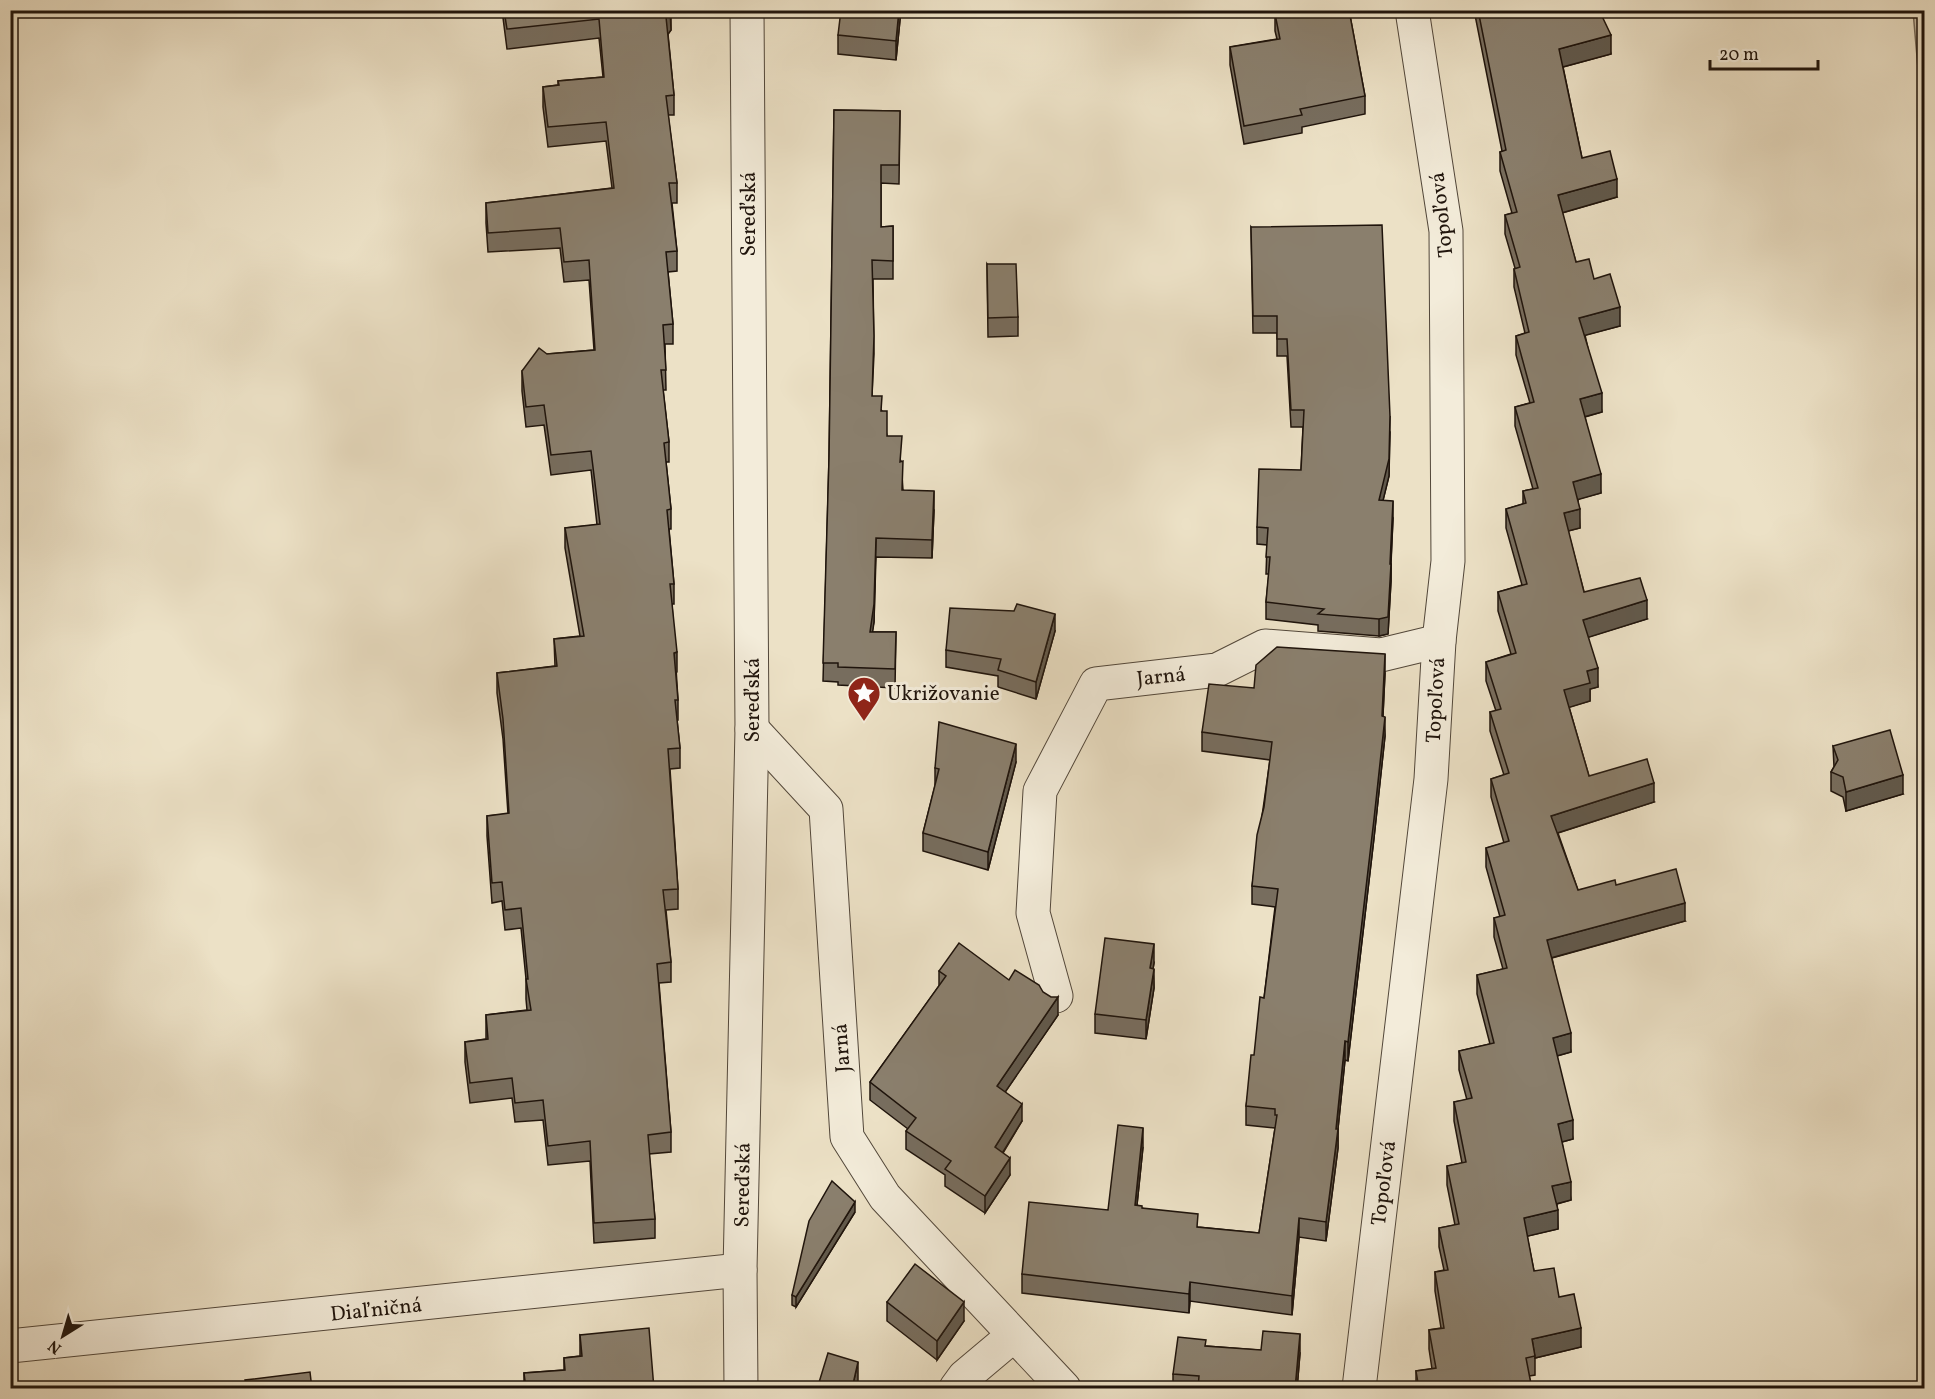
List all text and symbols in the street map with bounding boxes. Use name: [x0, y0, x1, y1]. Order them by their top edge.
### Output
scale bar: [1710, 33, 1818, 71]
text: 20 m: [1719, 43, 1759, 68]
street label: Sereďská: [735, 171, 764, 257]
street label: Topoľová: [1424, 171, 1461, 259]
street label: Sereďská: [739, 657, 768, 743]
street label: Topoľová: [1420, 657, 1453, 744]
street label: Jarná: [1135, 661, 1187, 694]
place icon: Ukrižovanie: [846, 675, 882, 722]
place label: Ukrižovanie: [887, 680, 1000, 709]
street label: Jarná: [826, 1022, 859, 1073]
street label: Topoľová: [1365, 1139, 1404, 1227]
street label: Sereďská: [728, 1142, 759, 1228]
street label: Diaľničná: [329, 1291, 423, 1330]
north arrow: [33, 1306, 93, 1366]
text: N: [44, 1334, 66, 1359]

